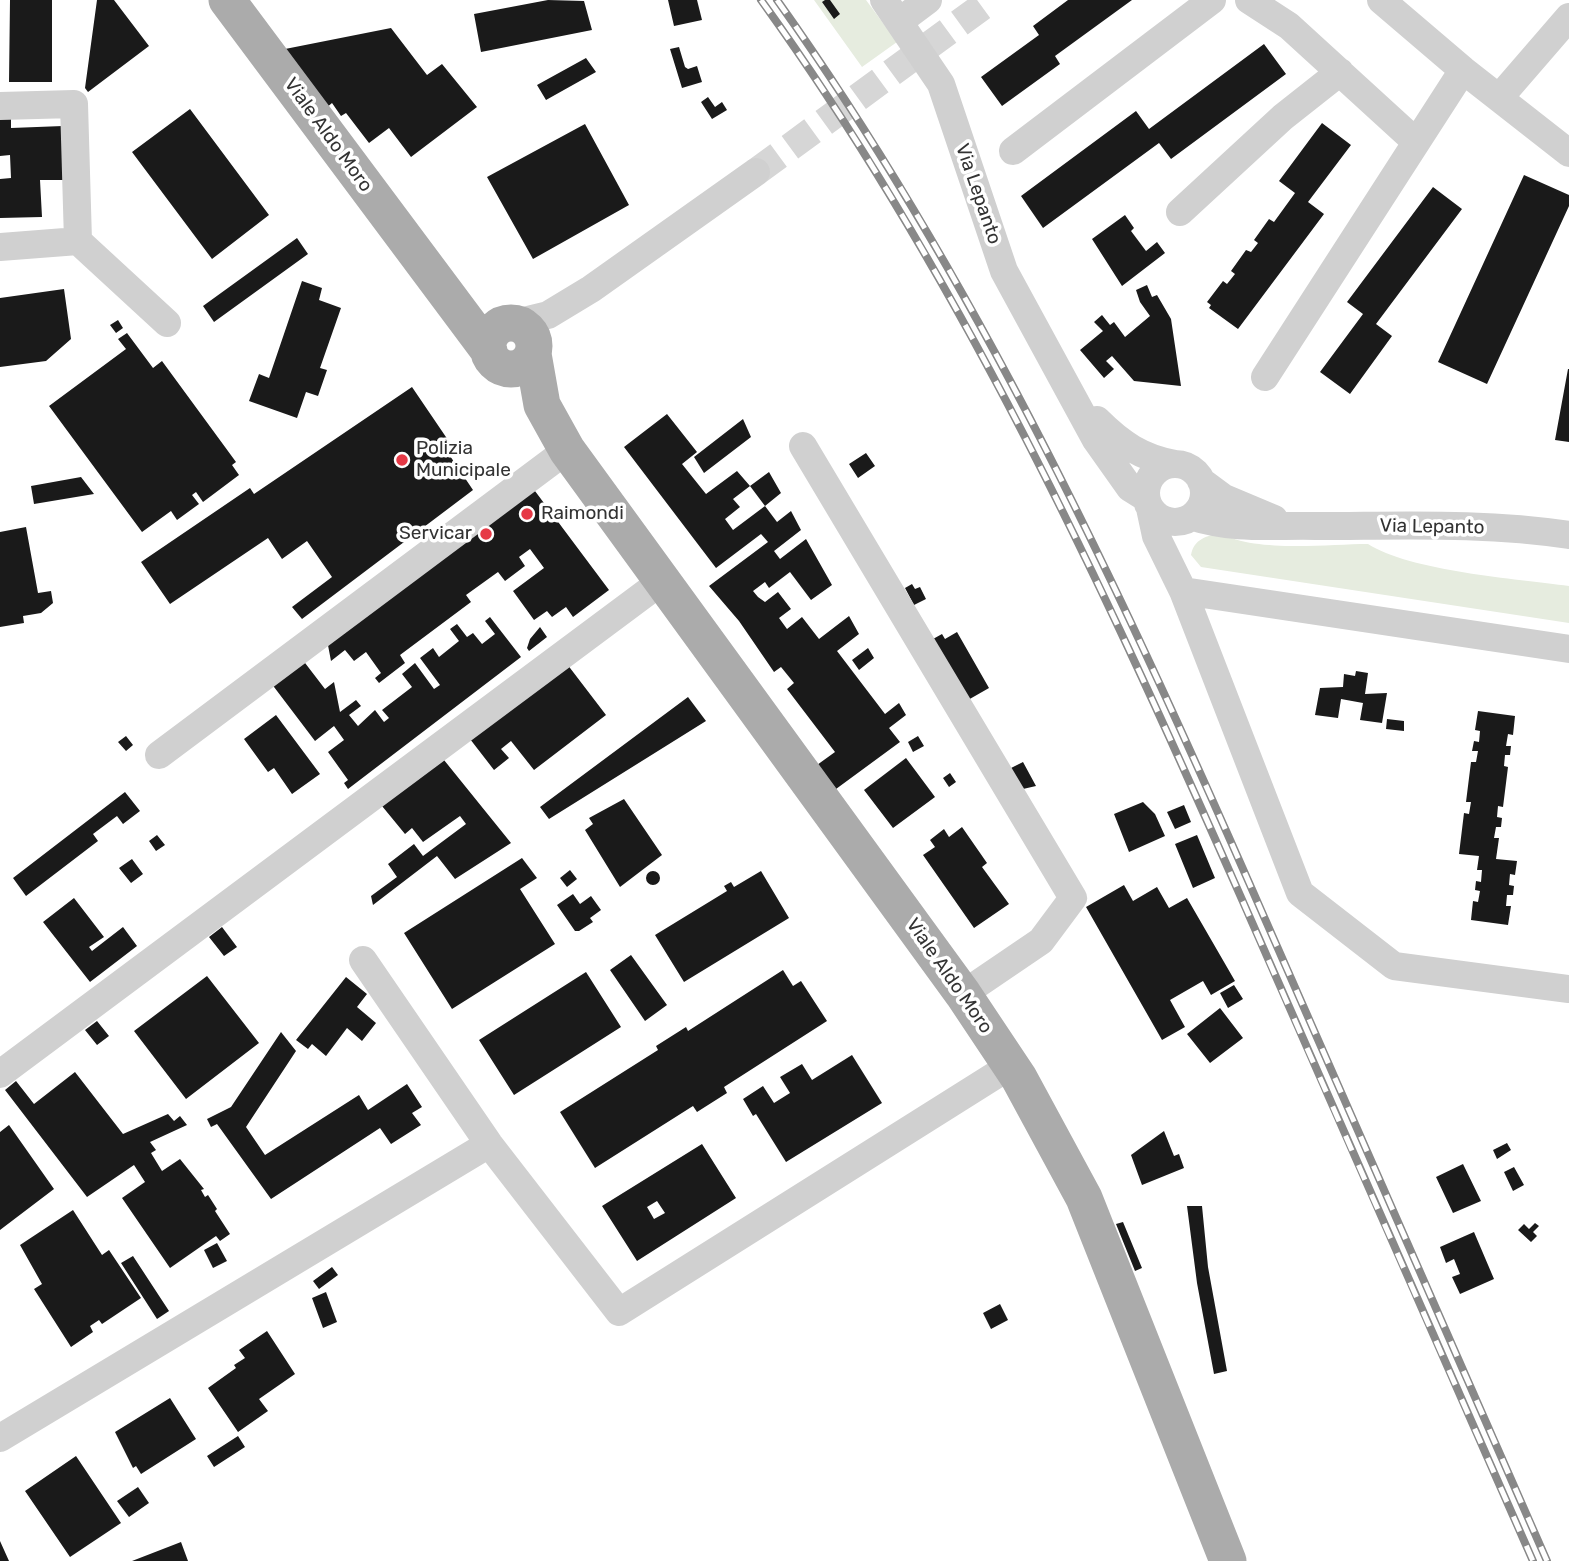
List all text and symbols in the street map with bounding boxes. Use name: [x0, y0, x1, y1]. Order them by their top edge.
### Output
street label: Viale Aldo Moro: [279, 73, 377, 197]
street label: Via Lepanto: [950, 141, 1006, 247]
place label: Polizia Municipale: [416, 438, 511, 482]
marker: Polizia Municipale: [394, 452, 410, 468]
place label: Raimondi: [541, 503, 624, 525]
marker: Raimondi: [519, 506, 535, 522]
street label: Via Lepanto: [1379, 515, 1485, 539]
place label: Servicar: [399, 523, 472, 545]
marker: Servicar: [478, 526, 494, 542]
street label: Viale Aldo Moro: [901, 914, 997, 1038]

